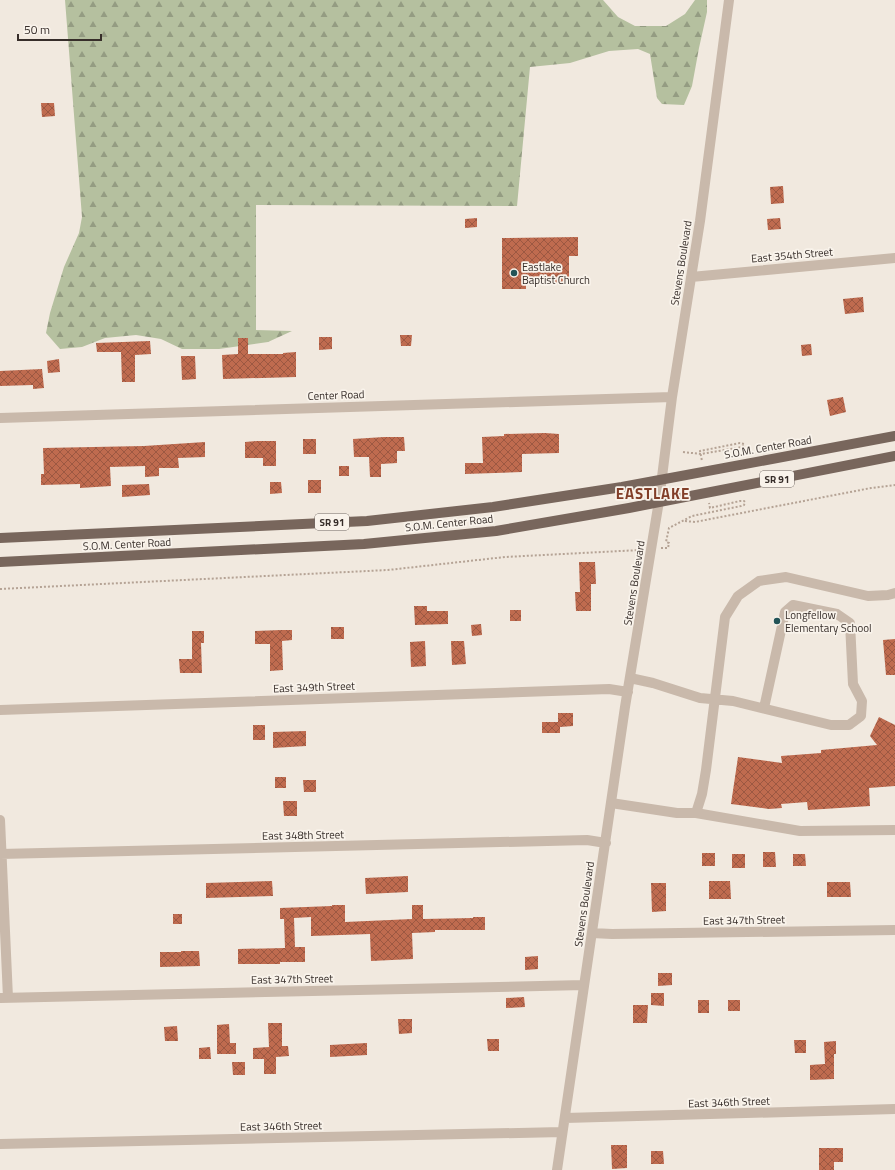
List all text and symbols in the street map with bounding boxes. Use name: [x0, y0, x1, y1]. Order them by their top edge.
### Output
scale bar: [18, 16, 101, 42]
text: 50 m: [24, 20, 50, 39]
street label: Stevens Boulevard: [666, 219, 696, 307]
street label: East 354th Street: [750, 243, 834, 267]
place label: Eastlake Baptist Church: [522, 259, 590, 288]
marker: Eastlake Baptist Church: [509, 268, 519, 278]
street label: Center Road: [307, 386, 365, 404]
street label: S.O.M. Center Road: [723, 431, 813, 463]
road number: SR 91: [760, 471, 794, 487]
district label: EASTLAKE: [616, 482, 690, 505]
street label: S.O.M. Center Road: [404, 510, 494, 536]
road number: SR 91: [315, 514, 349, 530]
street label: S.O.M. Center Road: [82, 534, 172, 554]
street label: Stevens Boulevard: [619, 539, 649, 627]
place label: Longfellow Elementary School: [785, 607, 872, 636]
marker: Longfellow Elementary School: [772, 616, 782, 626]
street label: East 349th Street: [273, 678, 355, 696]
street label: East 348th Street: [262, 826, 344, 844]
street label: Stevens Boulevard: [570, 860, 598, 948]
street label: East 347th Street: [703, 911, 785, 929]
street label: East 347th Street: [251, 970, 333, 988]
street label: East 346th Street: [688, 1093, 770, 1111]
street label: East 346th Street: [240, 1117, 322, 1135]

